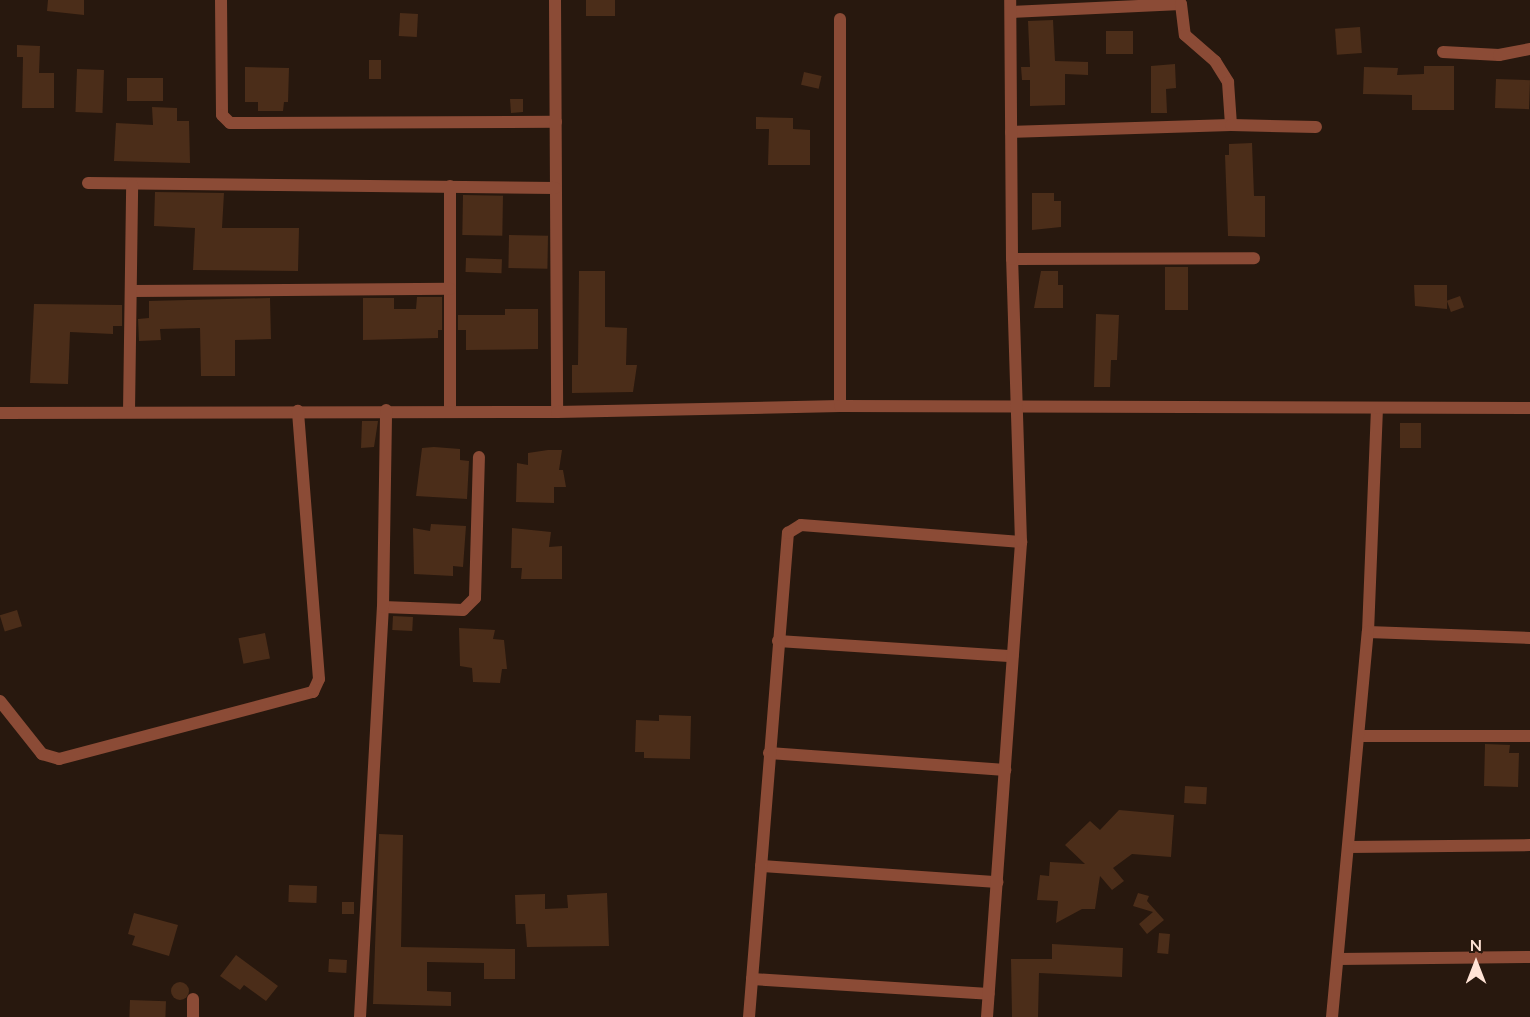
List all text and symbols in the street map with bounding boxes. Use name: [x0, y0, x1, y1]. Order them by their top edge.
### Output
north arrow: [1446, 933, 1506, 993]
text: N: [1470, 935, 1482, 954]

